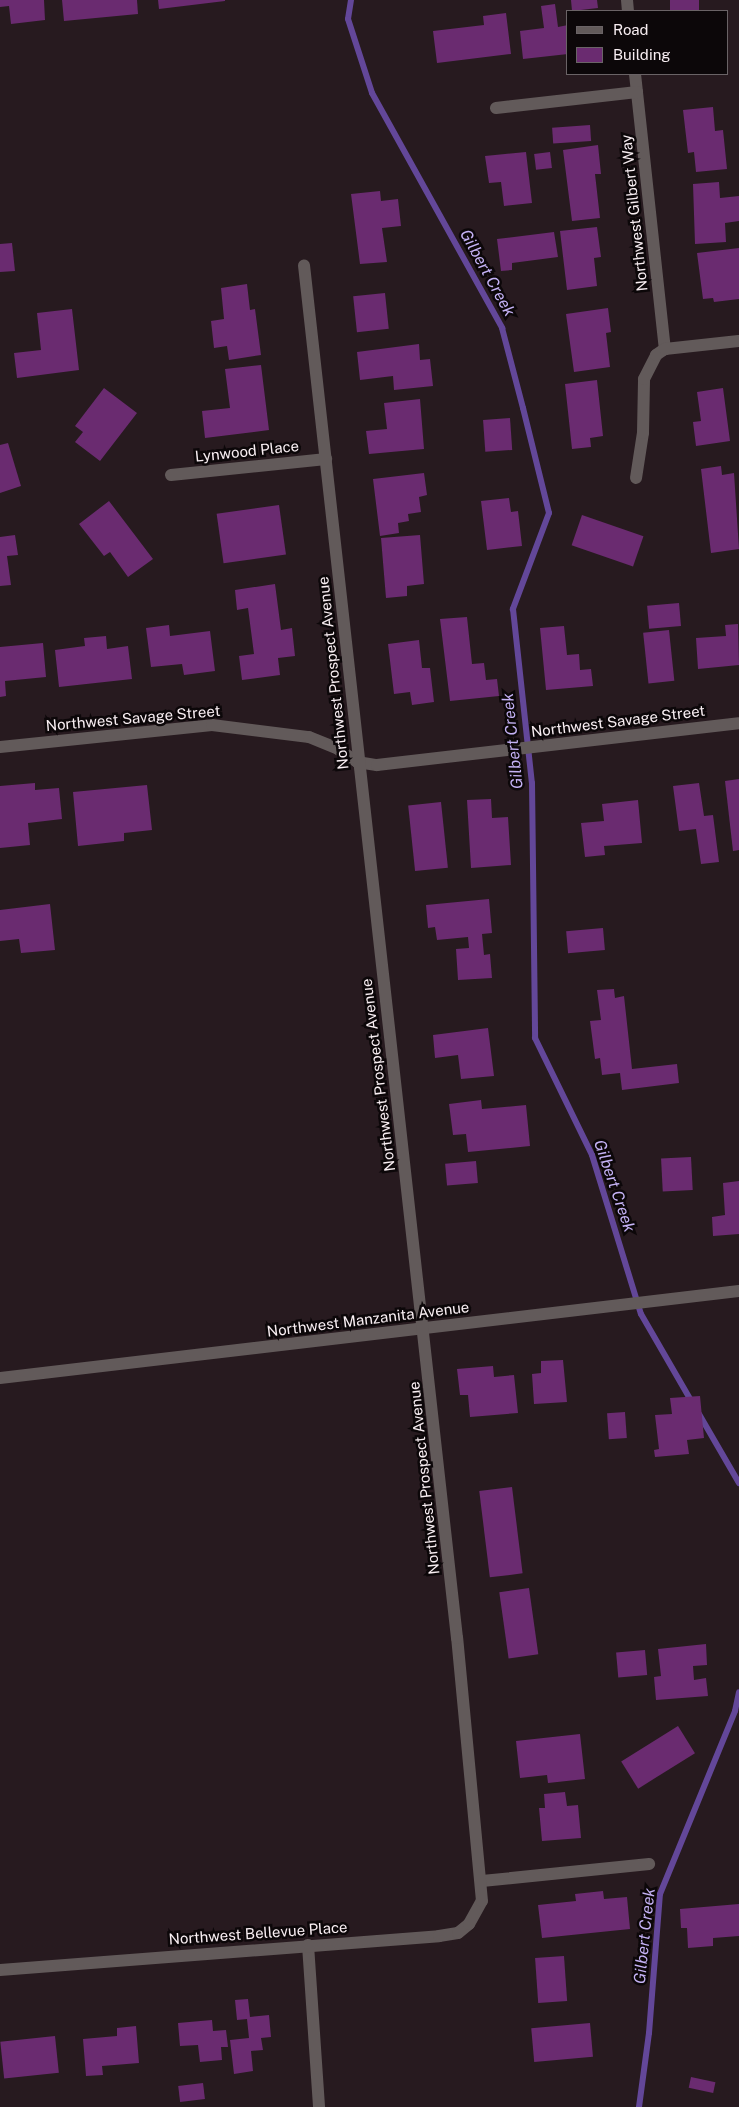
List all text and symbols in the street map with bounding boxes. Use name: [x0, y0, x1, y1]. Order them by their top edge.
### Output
legend: [566, 10, 729, 75]
text: Road: [613, 21, 649, 38]
text: Building: [613, 46, 671, 63]
street label: Northwest Gilbert Way: [617, 133, 651, 293]
water label: Gilbert Creek: [455, 226, 519, 320]
street label: Lynwood Place: [194, 437, 300, 465]
street label: Northwest Prospect Avenue: [314, 576, 352, 770]
water label: Gilbert Creek: [498, 692, 528, 790]
street label: Northwest Savage Street: [45, 701, 221, 735]
street label: Northwest Savage Street: [530, 701, 706, 741]
street label: Northwest Prospect Avenue: [357, 978, 399, 1172]
water label: Gilbert Creek: [589, 1137, 639, 1235]
street label: Northwest Manzanita Avenue: [266, 1298, 470, 1340]
street label: Northwest Prospect Avenue: [405, 1381, 443, 1575]
water label: Gilbert Creek: [630, 1887, 660, 1985]
street label: Northwest Bellevue Place: [168, 1918, 348, 1948]

